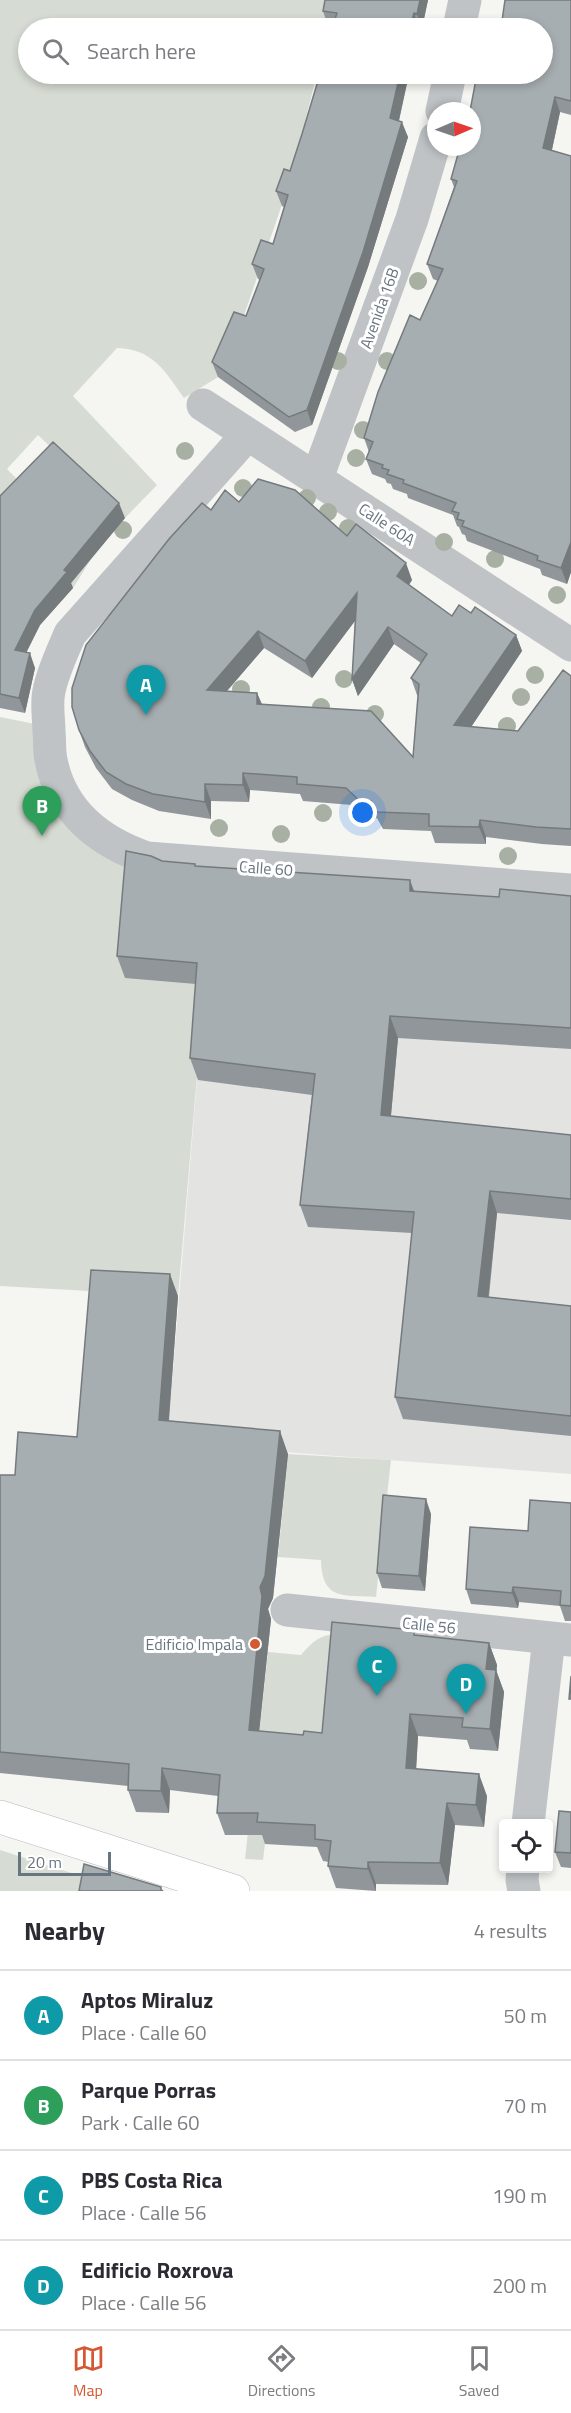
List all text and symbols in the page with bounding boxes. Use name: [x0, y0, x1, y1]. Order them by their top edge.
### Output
search box: [18, 18, 553, 84]
text: Search here: [87, 34, 196, 68]
icon: search: [39, 35, 72, 68]
north arrow: [427, 102, 481, 156]
street label: Avenida 16B: [353, 264, 405, 352]
street label: Calle 60A: [354, 497, 420, 552]
pin: A: [126, 666, 166, 715]
pin: B: [22, 786, 62, 836]
your location: [348, 798, 377, 827]
street label: Calle 60: [238, 854, 294, 882]
street label: Calle 56: [401, 1610, 457, 1640]
place label: Edificio Impala: [146, 1632, 243, 1656]
marker: Edificio Impala: [248, 1637, 262, 1651]
pin: C: [358, 1646, 397, 1696]
pin: D: [446, 1664, 486, 1714]
map controls: [499, 1819, 553, 1873]
button: locate: [499, 1819, 553, 1873]
scale bar: [18, 1849, 111, 1876]
text: 20 m: [27, 1850, 62, 1874]
text: Nearby: [24, 1911, 105, 1950]
text: 4 results: [474, 1915, 547, 1946]
text: Aptos Miraluz: [81, 1983, 213, 2017]
text: A: [37, 2000, 50, 2031]
text: 50 m: [503, 2000, 547, 2031]
text: Place · Calle 60: [81, 2017, 206, 2048]
text: Parque Porras: [81, 2073, 216, 2107]
text: B: [37, 2090, 50, 2121]
text: 70 m: [503, 2090, 547, 2121]
text: Park · Calle 60: [81, 2107, 199, 2138]
text: PBS Costa Rica: [81, 2163, 222, 2197]
text: C: [38, 2180, 49, 2211]
text: 190 m: [492, 2180, 547, 2211]
text: Place · Calle 56: [81, 2197, 206, 2228]
text: Edificio Roxrova: [81, 2253, 234, 2287]
text: D: [37, 2270, 50, 2301]
text: 200 m: [492, 2270, 547, 2301]
text: Place · Calle 56: [81, 2287, 206, 2318]
tab: Map: [72, 2342, 105, 2402]
tab: Directions: [248, 2342, 316, 2402]
tab: Saved: [459, 2342, 499, 2402]

